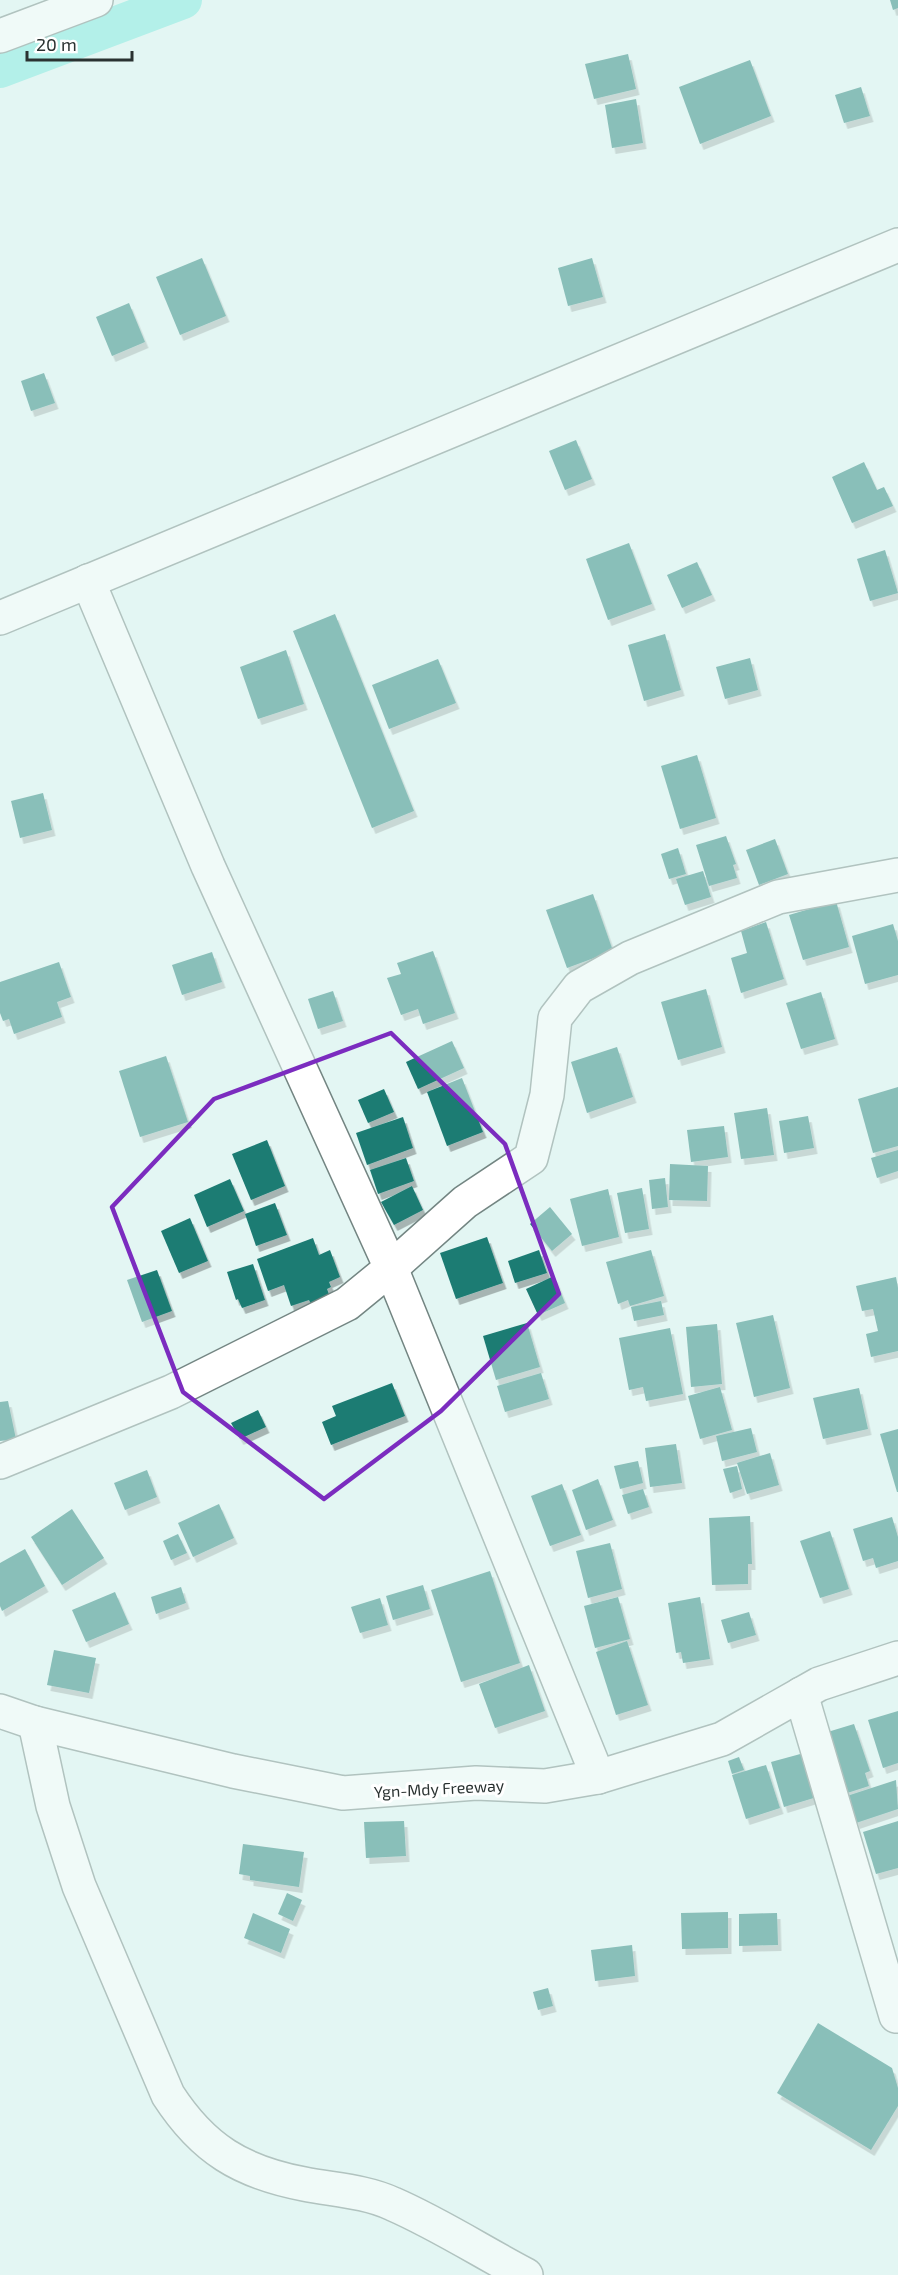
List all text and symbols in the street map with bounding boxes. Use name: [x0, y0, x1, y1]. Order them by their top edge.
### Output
scale bar: [27, 24, 132, 62]
text: 20 m: [36, 33, 77, 55]
street label: Ygn-Mdy Freeway: [373, 1775, 505, 1801]

